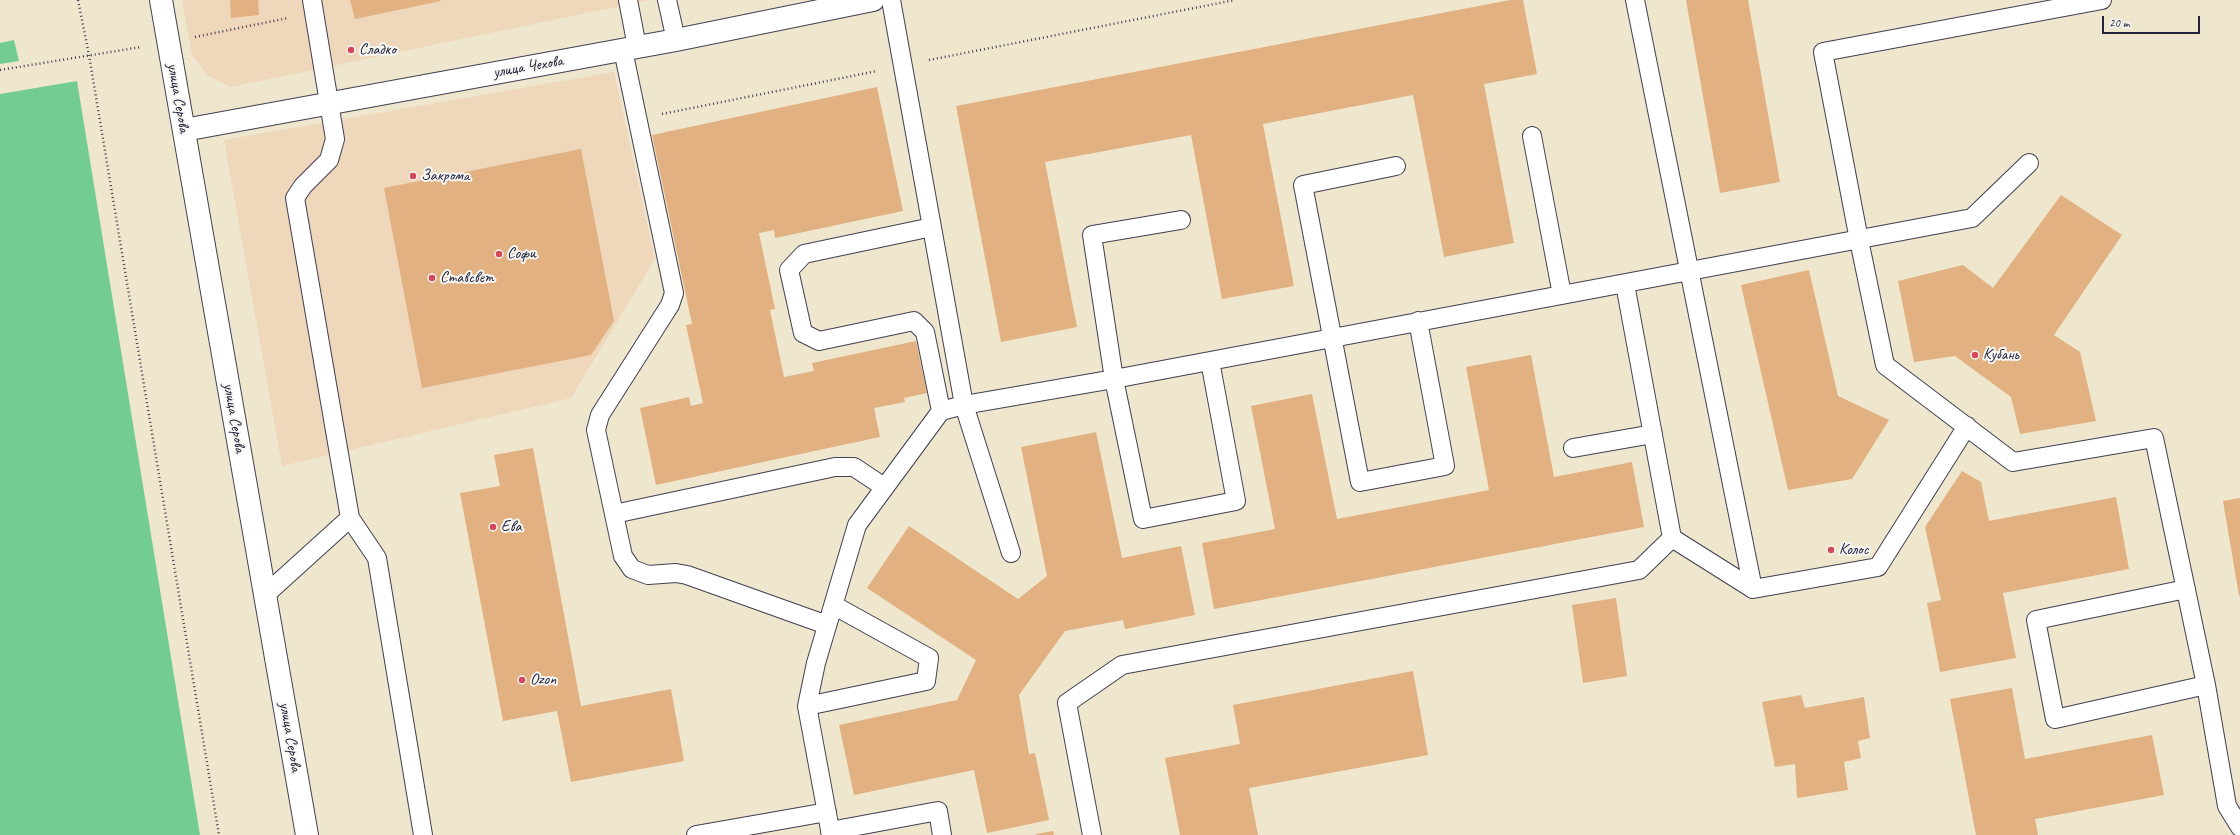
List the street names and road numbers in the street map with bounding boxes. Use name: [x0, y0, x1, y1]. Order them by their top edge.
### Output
street label: улица Чехова: [492, 51, 564, 83]
street label: улица Серова: [162, 62, 194, 134]
street label: улица Серова: [218, 382, 250, 454]
street label: улица Серова: [274, 701, 306, 773]

